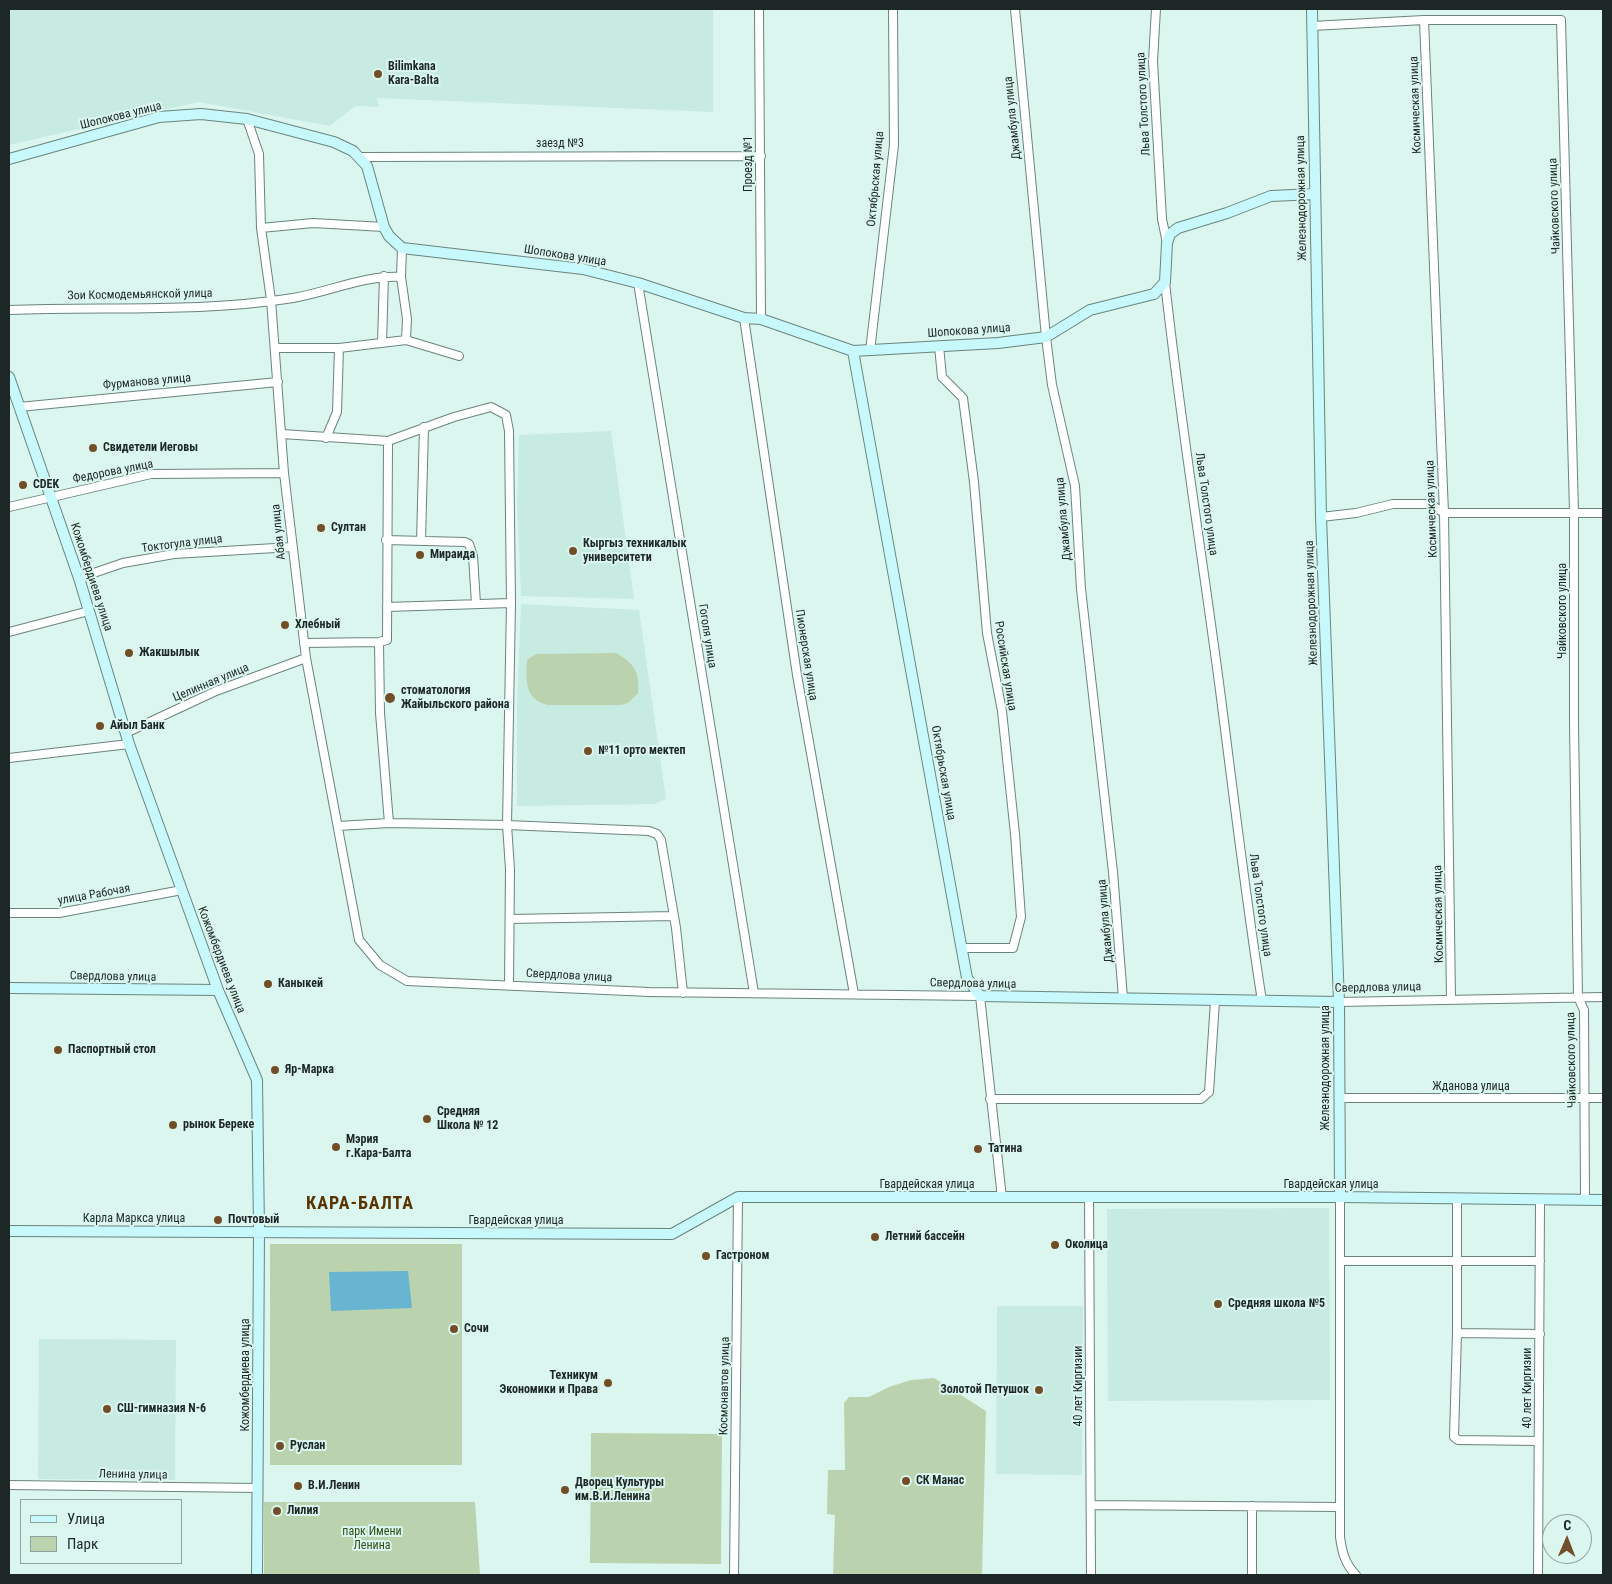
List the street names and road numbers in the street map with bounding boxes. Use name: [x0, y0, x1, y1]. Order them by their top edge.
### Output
street label: Льва Толстого улица: [1134, 52, 1154, 156]
street label: Космическая улица: [1407, 56, 1425, 154]
street label: Джамбула улица: [1001, 76, 1025, 160]
street label: Шопокова улица: [79, 99, 163, 133]
street label: Октябрьская улица: [865, 131, 887, 227]
street label: Железнодорожная улица: [1294, 135, 1310, 261]
street label: Проезд №1: [742, 136, 756, 192]
street label: заезд №3: [536, 137, 584, 151]
street label: Чайковского улица: [1546, 158, 1564, 254]
street label: Шопокова улица: [523, 242, 607, 270]
street label: Зои Космодемьянской улица: [67, 287, 213, 303]
street label: Шопокова улица: [927, 321, 1011, 341]
street label: Фурманова улица: [102, 371, 192, 393]
street label: Льва Толстого улица: [1192, 452, 1220, 556]
street label: Федорова улица: [72, 457, 154, 487]
street label: Космическая улица: [1423, 460, 1441, 558]
street label: Джамбула улица: [1053, 477, 1075, 561]
street label: Абая улица: [269, 503, 289, 561]
street label: Кожомбердиева улица: [67, 521, 115, 633]
street label: Токтогула улица: [141, 532, 223, 556]
street label: Железнодорожная улица: [1303, 540, 1321, 666]
street label: Чайковского улица: [1556, 563, 1570, 659]
street label: Гоголя улица: [695, 603, 719, 669]
street label: Пионерская улица: [792, 609, 820, 701]
street label: Российская улица: [991, 620, 1019, 712]
street label: Целинная улица: [171, 661, 251, 705]
street label: Октябрьская улица: [928, 725, 958, 821]
street label: Льва Толстого улица: [1246, 853, 1274, 957]
street label: Космическая улица: [1431, 865, 1447, 963]
street label: Джамбула улица: [1095, 879, 1117, 963]
street label: улица Рабочая: [57, 882, 131, 908]
street label: Кожомбердиева улица: [194, 905, 248, 1015]
street label: Свердлова улица: [525, 967, 613, 985]
street label: Свердлова улица: [70, 969, 156, 985]
street label: Свердлова улица: [930, 976, 1016, 992]
street label: Свердлова улица: [1335, 980, 1421, 996]
street label: Железнодорожная улица: [1319, 1005, 1333, 1131]
street label: Чайковского улица: [1564, 1012, 1580, 1108]
street label: Жданова улица: [1432, 1080, 1510, 1094]
street label: Гвардейская улица: [879, 1178, 975, 1192]
street label: Гвардейская улица: [1283, 1178, 1379, 1192]
street label: Карла Маркса улица: [83, 1212, 185, 1226]
street label: Гвардейская улица: [468, 1214, 564, 1228]
street label: Кожомбердиева улица: [239, 1318, 253, 1432]
street label: Космонавтов улица: [717, 1337, 733, 1435]
street label: 40 лет Киргизии: [1072, 1346, 1086, 1426]
street label: 40 лет Киргизии: [1521, 1348, 1535, 1428]
street label: Ленина улица: [98, 1467, 168, 1483]

